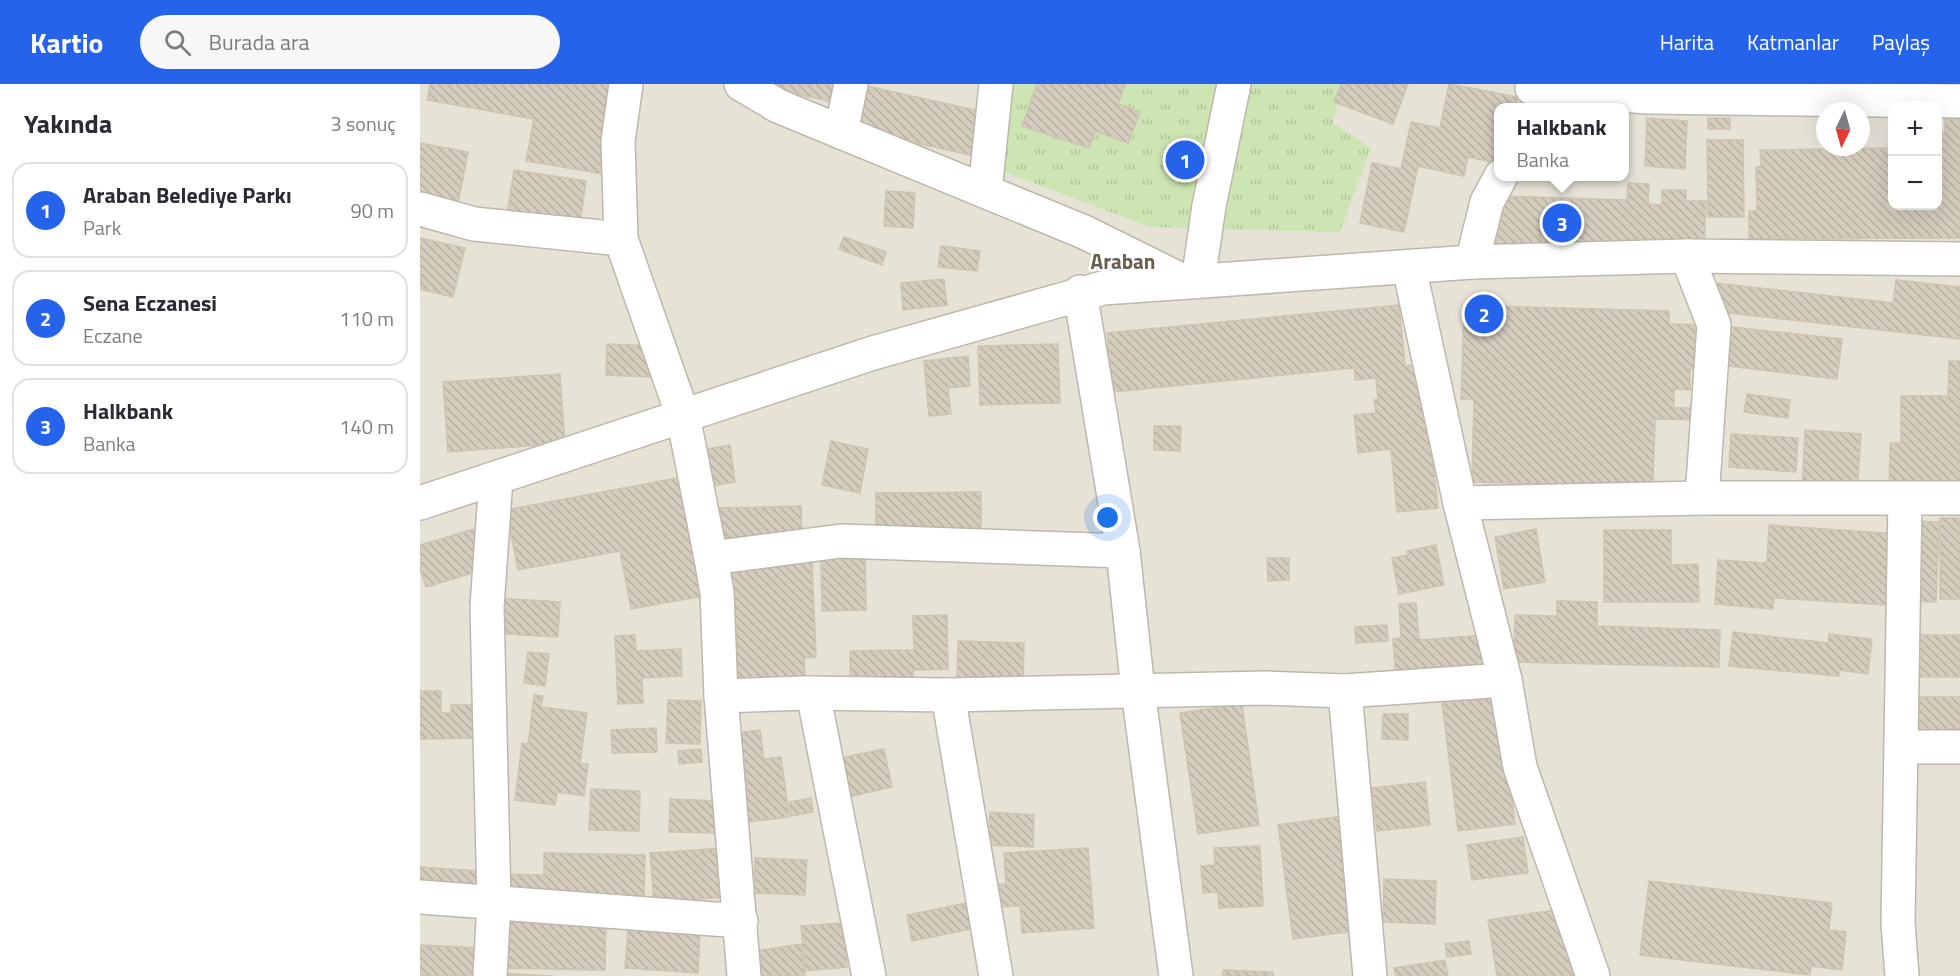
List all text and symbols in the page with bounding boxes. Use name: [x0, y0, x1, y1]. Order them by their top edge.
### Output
search box: [140, 15, 560, 69]
text: Kartio: [30, 21, 104, 64]
text: Burada ara: [209, 25, 310, 59]
icon: search: [161, 26, 194, 59]
text: Harita: [1660, 26, 1714, 58]
text: Katmanlar: [1747, 26, 1839, 58]
text: Paylaş: [1872, 26, 1930, 58]
north arrow: [1816, 102, 1870, 156]
map controls: [1888, 102, 1942, 210]
button: +: [1888, 102, 1942, 156]
popup: [1494, 103, 1629, 181]
text: Yakında: [24, 104, 112, 143]
text: 3 sonuç: [330, 108, 396, 139]
text: Halkbank: [1516, 110, 1607, 144]
pin: 1: [1166, 138, 1204, 182]
text: Banka: [1516, 144, 1569, 175]
button: −: [1888, 156, 1942, 210]
text: Araban Belediye Parkı: [83, 178, 292, 212]
text: 1: [40, 195, 51, 226]
text: 90 m: [350, 195, 394, 226]
pin: 3: [1542, 200, 1582, 246]
text: Park: [83, 212, 121, 243]
district label: Araban: [1091, 245, 1155, 277]
text: Sena Eczanesi: [83, 286, 217, 320]
pin: 2: [1464, 292, 1504, 336]
text: 2: [40, 303, 51, 334]
text: 110 m: [339, 303, 394, 334]
text: Eczane: [83, 320, 143, 351]
text: Halkbank: [83, 394, 173, 428]
text: 3: [40, 411, 51, 442]
text: 140 m: [339, 411, 394, 442]
text: Banka: [83, 428, 136, 459]
your location: [1093, 503, 1122, 532]

